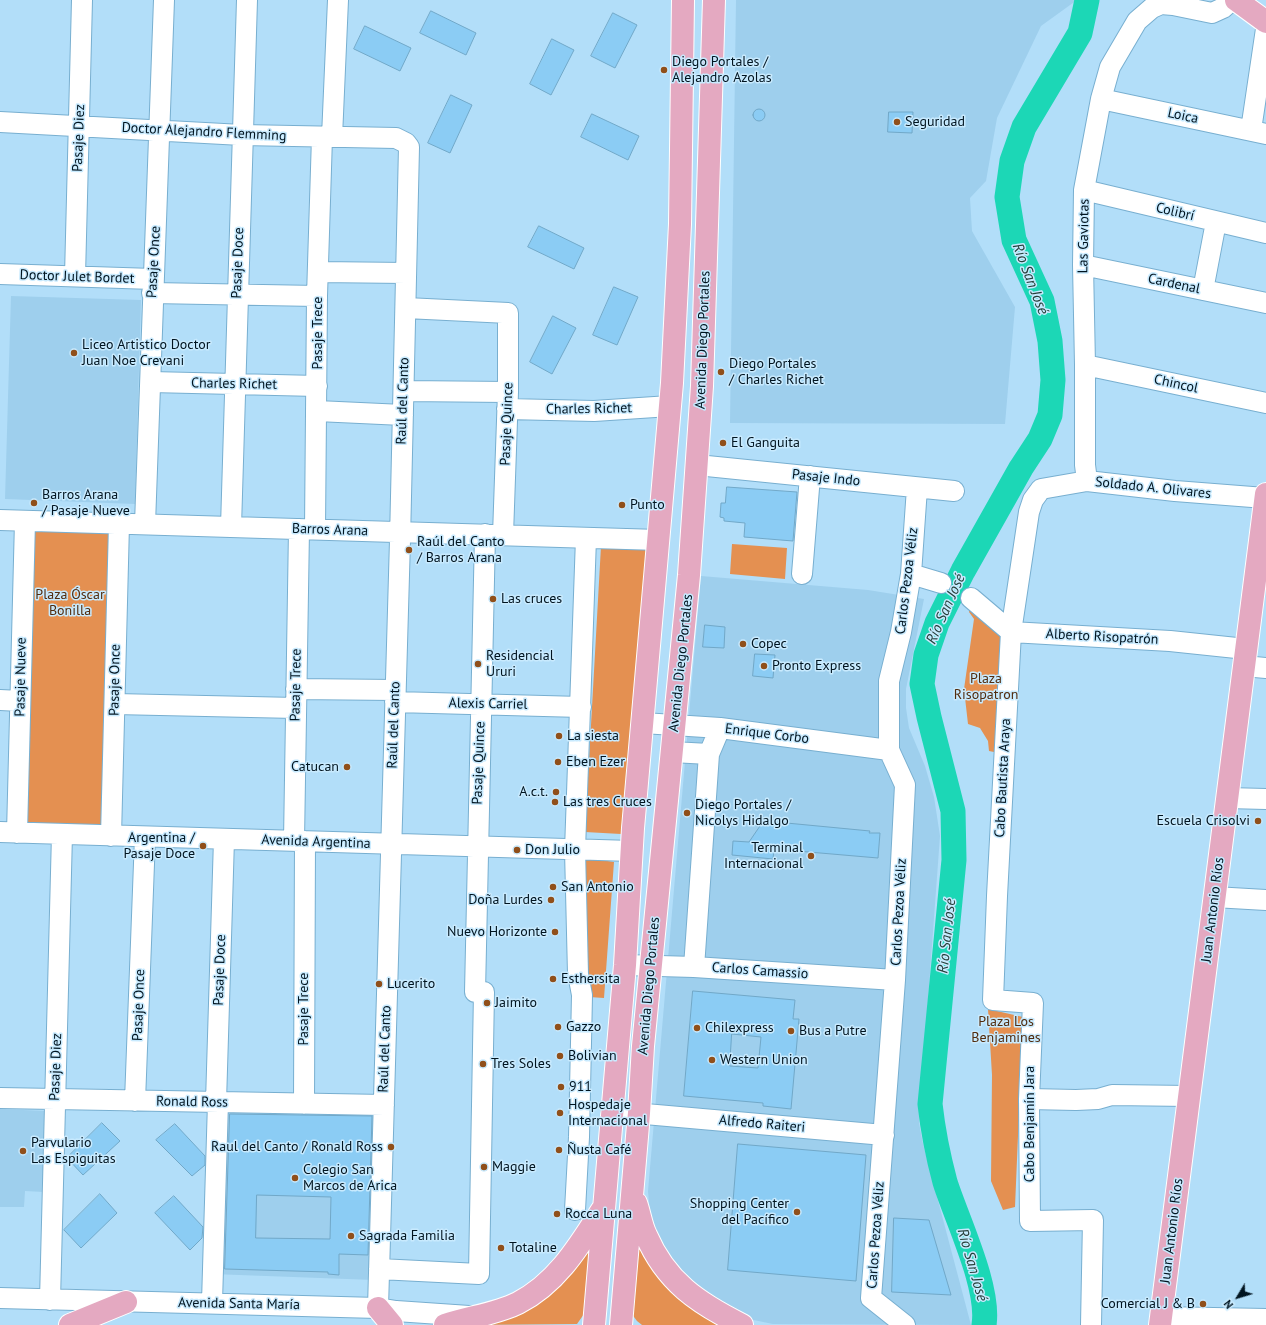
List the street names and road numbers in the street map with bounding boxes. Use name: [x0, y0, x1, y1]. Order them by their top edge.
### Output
street label: Pasaje Diez: [69, 104, 89, 172]
street label: Loica: [1166, 105, 1200, 127]
street label: Doctor Alejandro Flemming: [121, 119, 287, 145]
street label: Las Gaviotas: [1075, 199, 1093, 273]
street label: Colibrí: [1154, 199, 1196, 225]
street label: Pasaje Once: [144, 226, 164, 298]
street label: Pasaje Doce: [228, 227, 248, 299]
street label: Doctor Julet Bordet: [19, 267, 135, 287]
street label: Cardenal: [1146, 270, 1202, 298]
street label: Avenida Diego Portales: [692, 271, 714, 409]
street label: Pasaje Trece: [310, 297, 326, 369]
street label: Raúl del Canto: [393, 357, 413, 445]
street label: Chincol: [1152, 371, 1200, 397]
street label: Charles Richet: [191, 375, 277, 393]
street label: Pasaje Quince: [497, 382, 517, 466]
street label: Charles Richet: [546, 400, 632, 418]
street label: Pasaje Indo: [791, 466, 861, 490]
street label: Soldado A. Olivares: [1094, 474, 1212, 502]
street label: Barros Arana: [292, 520, 368, 540]
street label: Carlos Pezoa Véliz: [892, 527, 922, 635]
street label: Avenida Diego Portales: [665, 593, 697, 733]
street label: Alberto Risopatrón: [1045, 626, 1159, 648]
street label: Pasaje Nueve: [12, 637, 30, 717]
street label: Pasaje Once: [106, 644, 124, 716]
street label: Pasaje Trece: [287, 648, 305, 722]
street label: Raúl del Canto: [384, 681, 404, 769]
street label: Alexis Carriel: [448, 695, 528, 713]
street label: Cabo Bautista Araya: [991, 718, 1015, 838]
street label: Pasaje Quince: [469, 721, 489, 805]
street label: Enrique Corbo: [724, 721, 810, 747]
street label: Avenida Argentina: [261, 832, 371, 852]
street label: Juan Antonio Ríos: [1198, 856, 1228, 964]
street label: Carlos Pezoa Véliz: [888, 858, 910, 966]
street label: Avenida Diego Portales: [635, 916, 663, 1056]
street label: Pasaje Doce: [210, 934, 230, 1006]
street label: Carlos Camassio: [711, 959, 809, 983]
street label: Pasaje Once: [129, 969, 149, 1041]
street label: Pasaje Trece: [296, 973, 312, 1045]
street label: Raúl del Canto: [375, 1005, 395, 1093]
street label: Pasaje Diez: [46, 1033, 66, 1101]
street label: Cabo Benjamín Jara: [1022, 1066, 1038, 1182]
street label: Ronald Ross: [156, 1093, 228, 1111]
street label: Alfredo Raiteri: [718, 1112, 806, 1136]
street label: Juan Antonio Ríos: [1157, 1177, 1187, 1285]
street label: Carlos Pezoa Véliz: [864, 1181, 888, 1289]
street label: Avenida Santa María: [178, 1295, 300, 1313]

